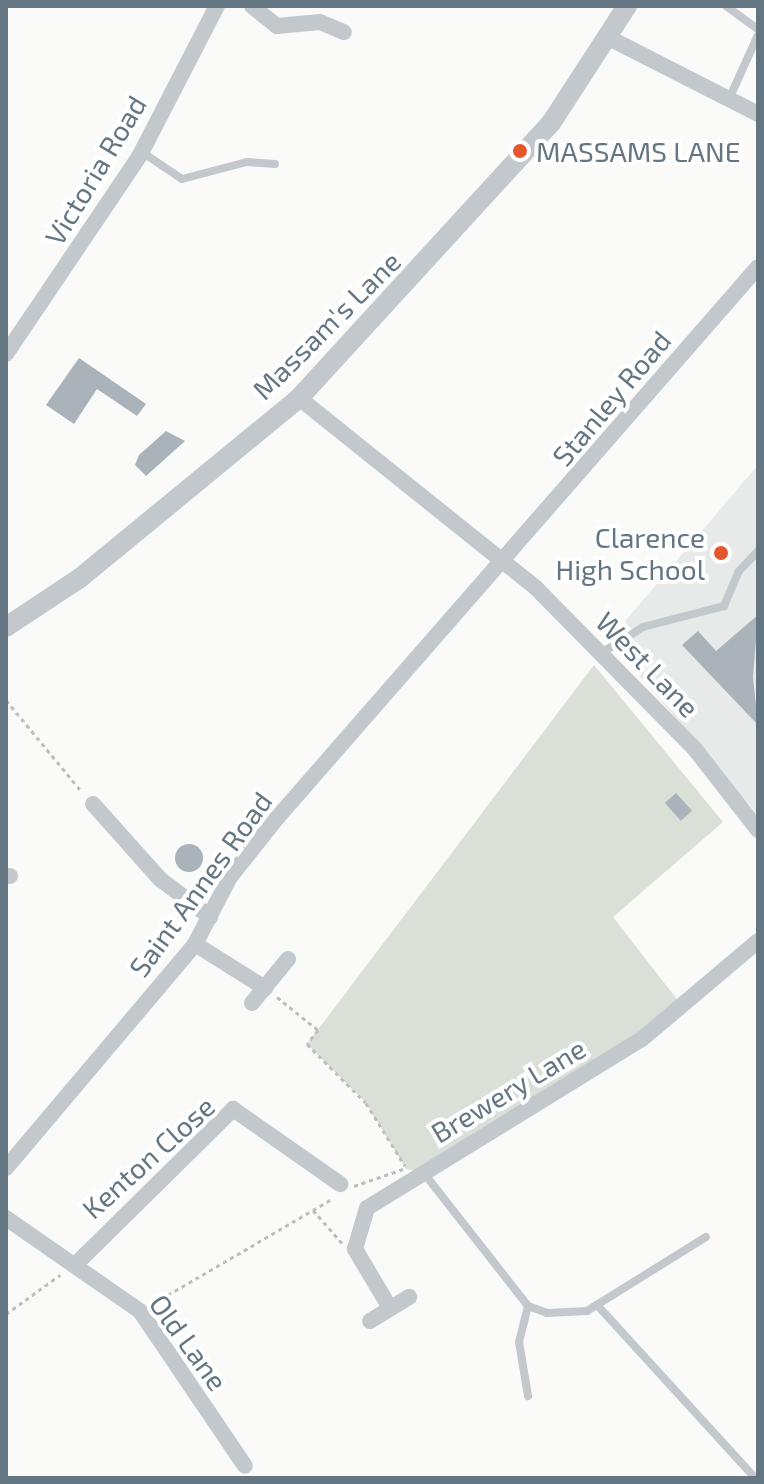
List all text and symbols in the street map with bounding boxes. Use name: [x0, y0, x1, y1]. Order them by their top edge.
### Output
street label: Victoria Road: [37, 89, 153, 251]
place label: MASSAMS LANE: [536, 134, 741, 168]
marker: MASSAMS LANE: [511, 142, 529, 160]
street label: Massam's Lane: [245, 244, 407, 406]
street label: Stanley Road: [545, 323, 677, 473]
place label: Clarence High School: [555, 520, 705, 586]
marker: Clarence High School: [712, 544, 730, 562]
street label: West Lane: [590, 604, 706, 724]
street label: Saint Annes Road: [121, 785, 279, 983]
street label: Brewery Lane: [425, 1031, 591, 1149]
street label: Kenton Close: [75, 1089, 221, 1225]
street label: Old Lane: [143, 1287, 235, 1397]

